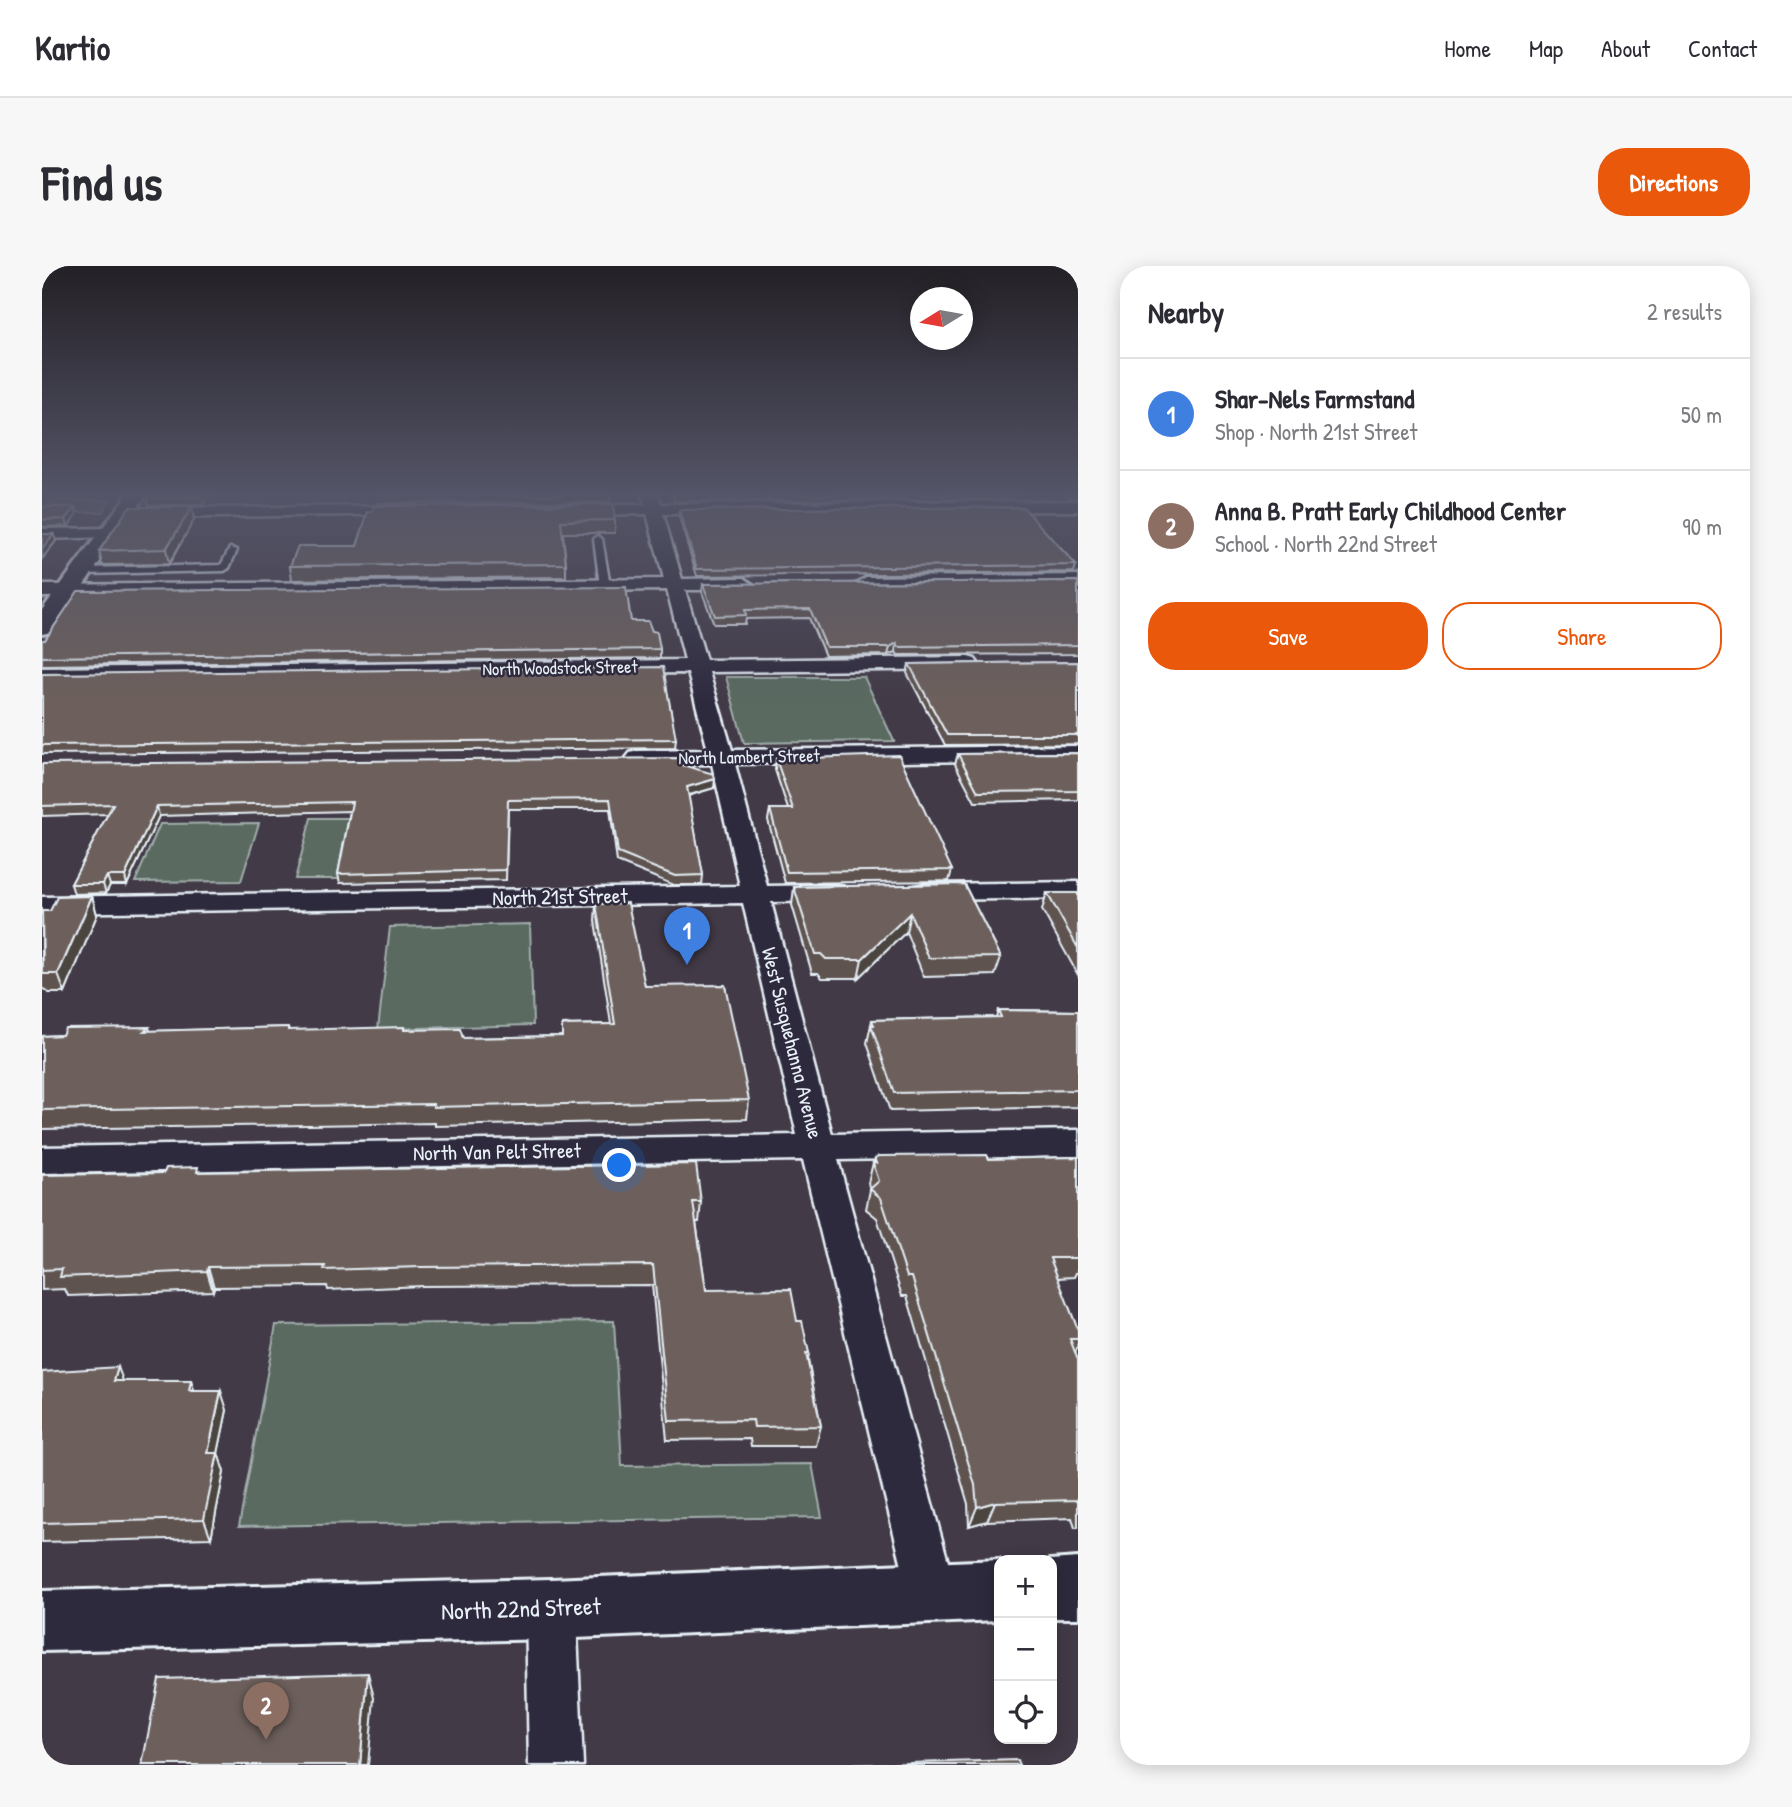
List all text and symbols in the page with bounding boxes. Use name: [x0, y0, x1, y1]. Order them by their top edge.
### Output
text: Kartio: [35, 26, 110, 70]
text: Home: [1444, 32, 1491, 64]
text: Map: [1529, 32, 1563, 64]
text: About: [1601, 32, 1650, 64]
text: Contact: [1688, 32, 1757, 64]
button: Directions: [1598, 148, 1750, 216]
text: Find us: [42, 149, 162, 215]
north arrow: [910, 287, 973, 350]
text: Nearby: [1148, 292, 1224, 332]
text: 2 results: [1647, 296, 1722, 327]
text: Shar-Nels Farmstand: [1215, 381, 1414, 416]
text: 1: [1167, 399, 1175, 430]
text: 50 m: [1681, 399, 1722, 430]
text: Shop · North 21st Street: [1215, 416, 1417, 447]
text: Anna B. Pratt Early Childhood Center: [1215, 493, 1566, 528]
text: 2: [1166, 511, 1176, 542]
text: 90 m: [1682, 511, 1722, 542]
text: School · North 22nd Street: [1215, 528, 1437, 559]
button: Save: [1148, 602, 1428, 670]
button: Share: [1442, 602, 1722, 670]
street label: North Woodstock Street: [482, 654, 639, 681]
street label: North Lambert Street: [678, 743, 821, 770]
street label: North 21st Street: [492, 881, 629, 912]
pin: 1: [664, 907, 710, 965]
street label: West Susquehanna Avenue: [755, 944, 830, 1142]
street label: North Van Pelt Street: [413, 1136, 582, 1167]
your location: [602, 1148, 636, 1182]
map controls: [994, 1555, 1057, 1744]
button: +: [994, 1555, 1057, 1618]
street label: North 22nd Street: [441, 1589, 602, 1627]
button: −: [994, 1618, 1057, 1681]
button: locate: [994, 1681, 1057, 1744]
pin: 2: [243, 1682, 289, 1740]

